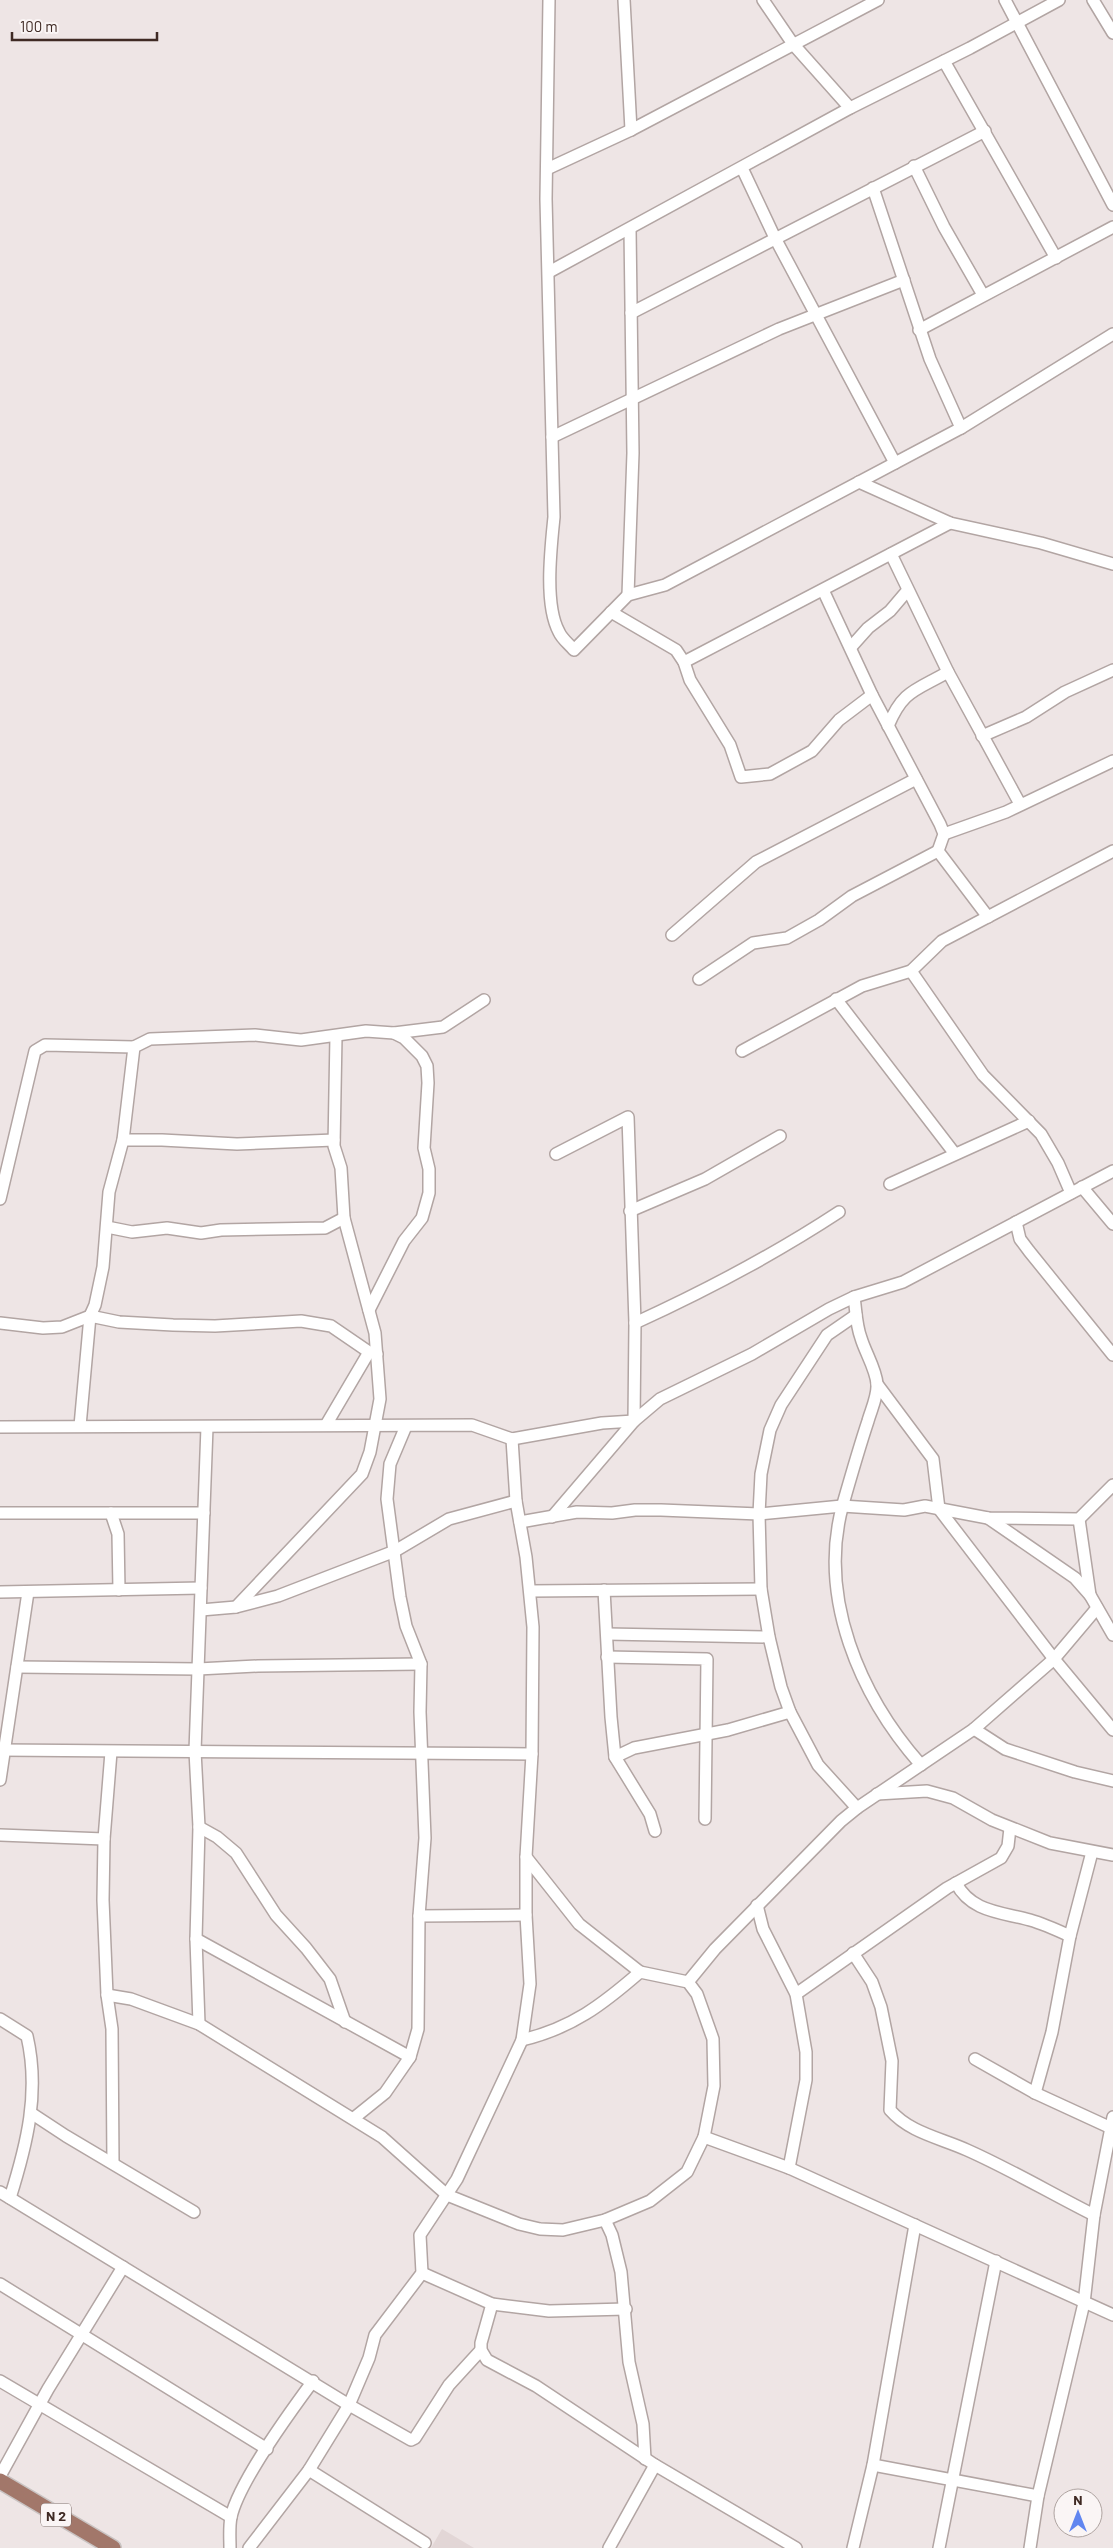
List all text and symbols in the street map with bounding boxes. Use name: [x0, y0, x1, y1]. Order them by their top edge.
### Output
scale bar: [12, 10, 158, 42]
text: 100 m: [20, 17, 58, 35]
north arrow: [1053, 2488, 1103, 2538]
text: N: [1073, 2491, 1083, 2508]
road number: N 2: [41, 2504, 71, 2526]

